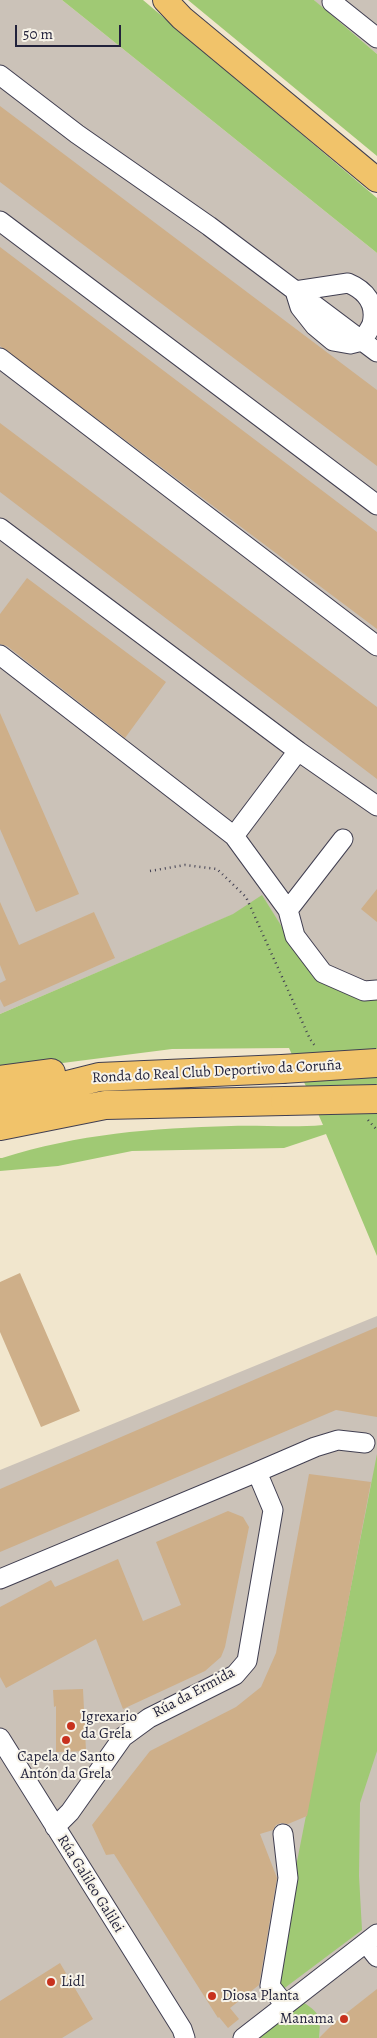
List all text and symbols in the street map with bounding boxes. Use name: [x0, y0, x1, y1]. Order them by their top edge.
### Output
scale bar: [18, 15, 124, 47]
text: 50 m: [23, 24, 53, 44]
street label: Ronda do Real Club Deportivo da Coruña: [92, 1056, 342, 1088]
street label: Rúa da Ermida: [150, 1664, 238, 1722]
place label: Igrexario da Grela: [81, 1708, 137, 1743]
marker: Igrexario da Grela: [65, 1720, 77, 1732]
marker: Capela de Santo Antón da Grela: [60, 1734, 72, 1746]
place label: Capela de Santo Antón da Grela: [17, 1748, 115, 1783]
street label: Rúa Galileo Galilei: [53, 1832, 127, 1936]
place label: Lidl: [61, 1973, 85, 1991]
marker: Lidl: [45, 1976, 57, 1988]
place label: Diosa Planta: [222, 1987, 299, 2005]
marker: Diosa Planta: [206, 1990, 218, 2002]
place label: Manama: [280, 2010, 334, 2028]
marker: Manama: [338, 2013, 350, 2025]

